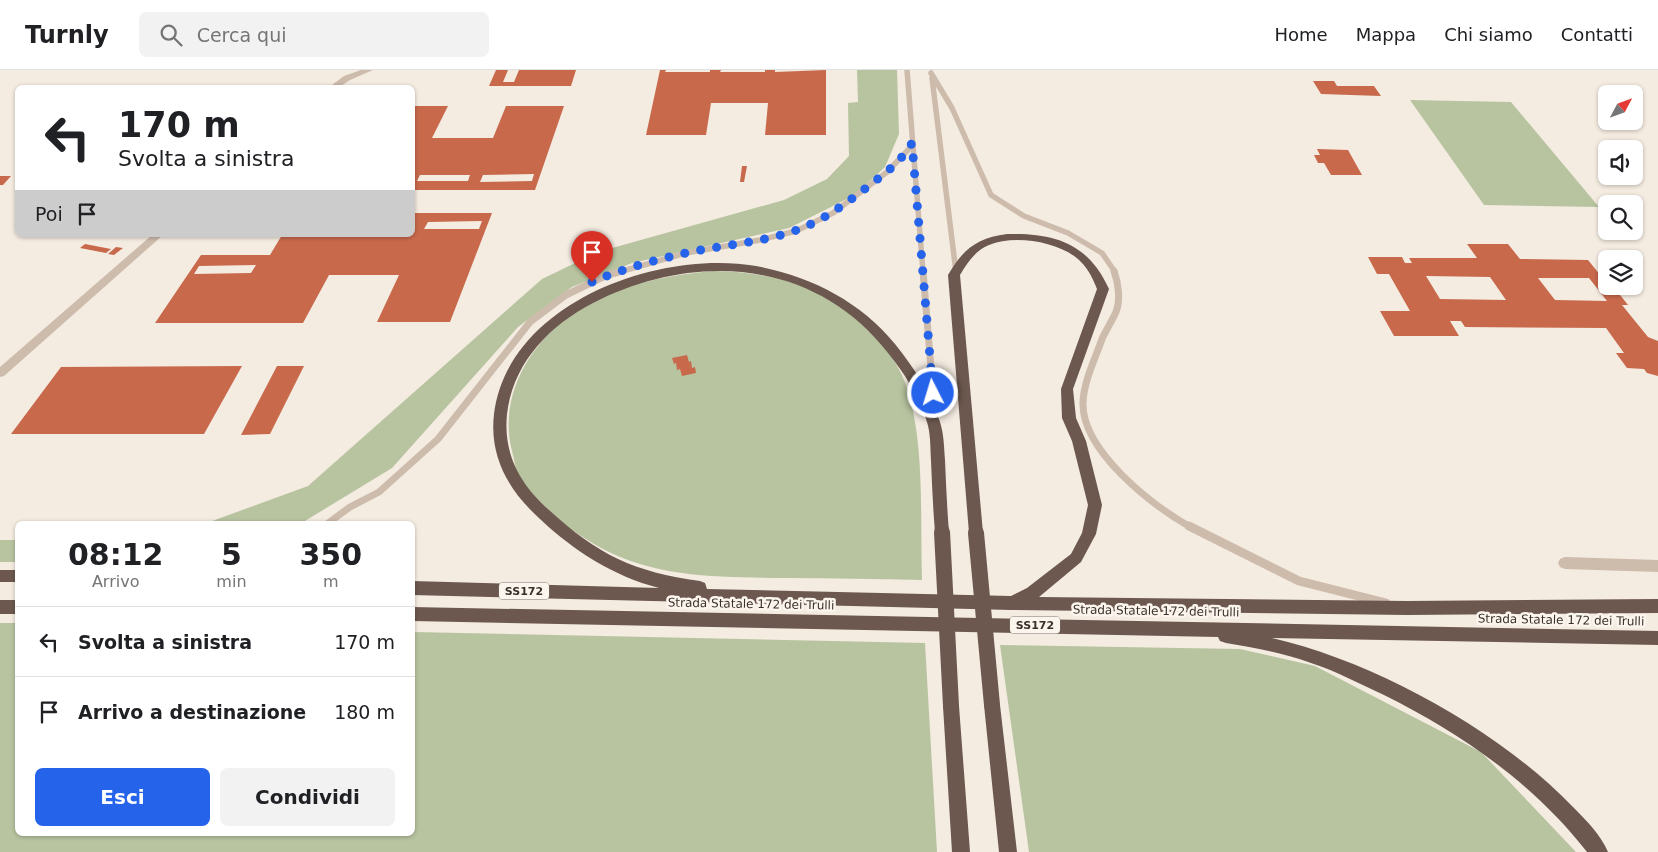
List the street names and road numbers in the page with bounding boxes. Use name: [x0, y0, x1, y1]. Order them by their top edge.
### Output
road number: SS172: [499, 582, 549, 600]
street label: Strada Statale 172 dei Trulli: [668, 596, 834, 612]
street label: Strada Statale 172 dei Trulli: [1073, 603, 1239, 619]
street label: Strada Statale 172 dei Trulli: [1478, 612, 1644, 628]
road number: SS172: [1010, 616, 1060, 634]

